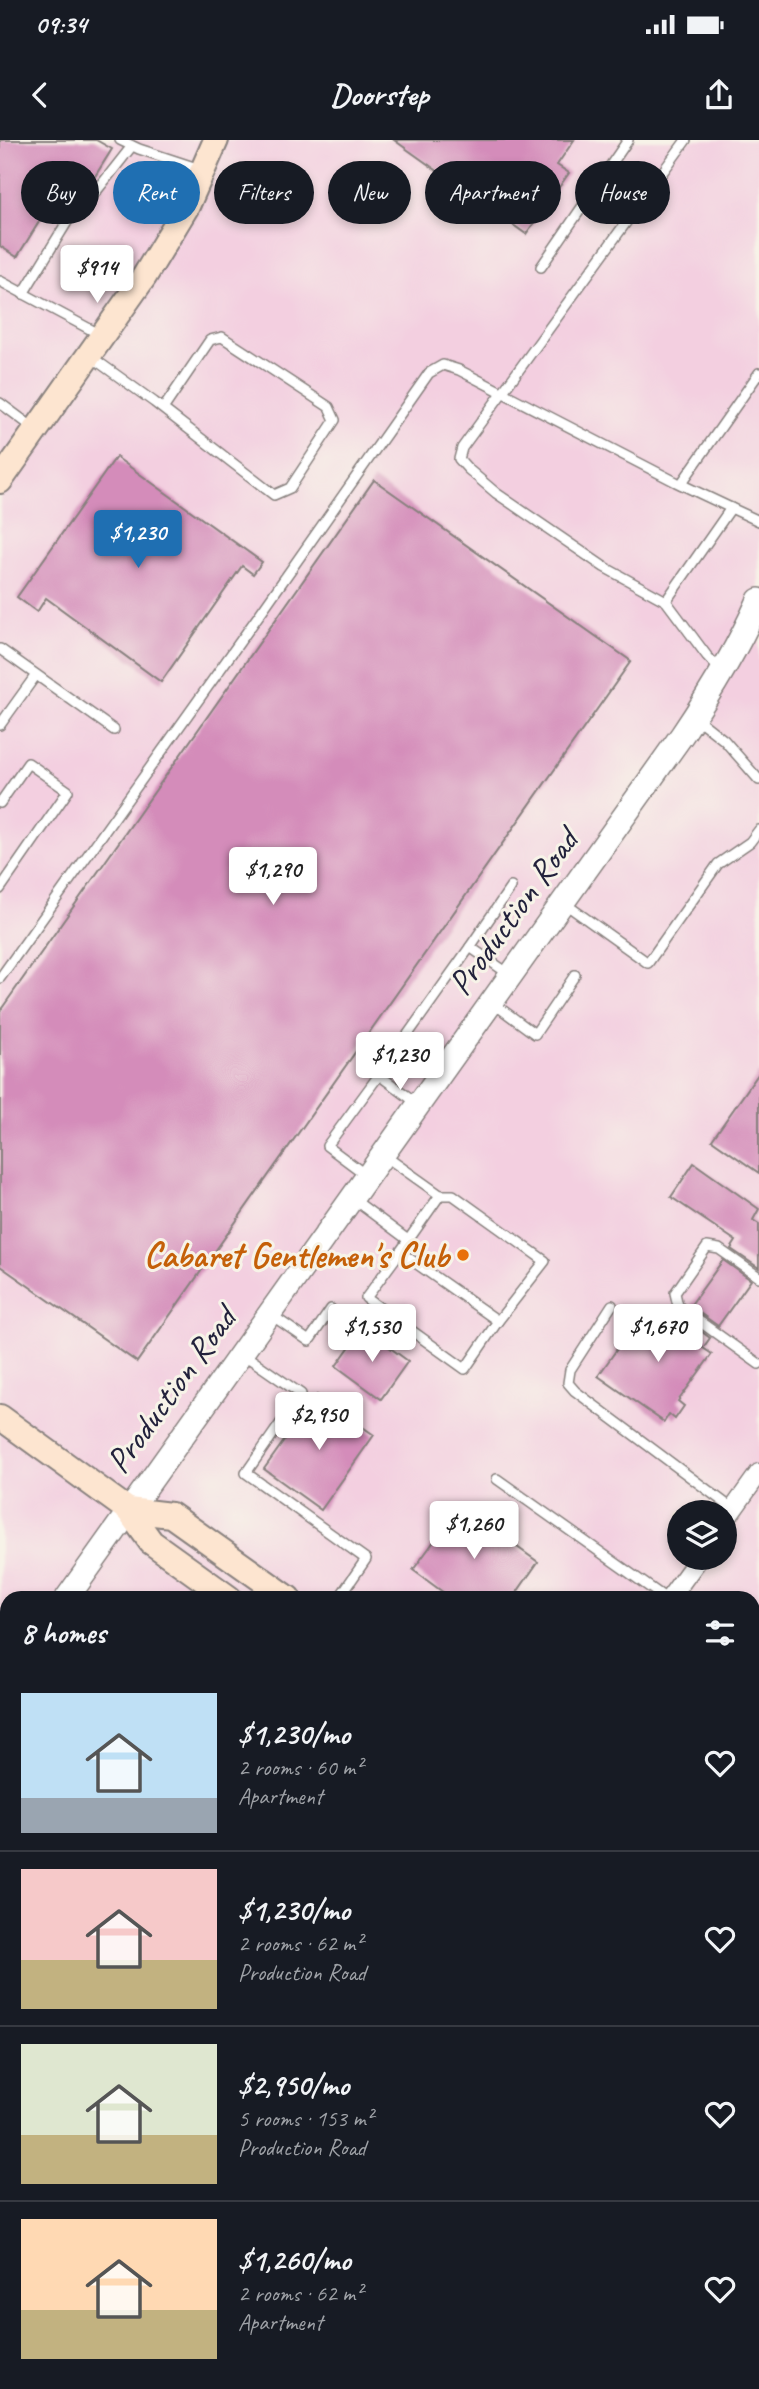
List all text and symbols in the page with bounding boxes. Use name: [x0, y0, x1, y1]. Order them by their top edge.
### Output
text: 09:34: [35, 8, 87, 41]
text: Doorstep: [330, 74, 429, 115]
icon: back: [21, 76, 59, 114]
icon: share: [700, 76, 738, 114]
chip: Buy: [21, 161, 99, 224]
chip: Rent: [113, 161, 200, 224]
chip: Filters: [214, 161, 314, 224]
chip: New: [328, 161, 411, 224]
chip: Apartment: [425, 161, 561, 224]
chip: House: [575, 161, 670, 224]
pin: $914: [56, 246, 138, 305]
text: $914: [76, 253, 118, 282]
pin: $1,230: [81, 510, 195, 570]
text: $1,230: [110, 518, 166, 547]
street label: Production Road: [438, 816, 591, 1004]
pin: $1,290: [216, 848, 330, 907]
text: $1,290: [245, 855, 301, 884]
pin: $1,230: [343, 1032, 457, 1092]
text: $1,230: [372, 1040, 428, 1069]
place label: Cabaret Gentlemen's Club: [144, 1233, 451, 1278]
marker: Cabaret Gentlemen's Club: [455, 1247, 471, 1263]
street label: Production Road: [96, 1294, 249, 1482]
pin: $1,530: [315, 1304, 429, 1364]
pin: $1,670: [601, 1304, 715, 1364]
text: $1,530: [344, 1312, 400, 1341]
text: $1,670: [630, 1312, 686, 1341]
pin: $2,950: [262, 1392, 376, 1452]
text: $2,950: [291, 1400, 347, 1429]
map controls: [667, 1500, 737, 1570]
button: layers: [667, 1500, 737, 1570]
pin: $1,260: [417, 1502, 531, 1561]
text: $1,260: [446, 1509, 502, 1538]
text: 8 homes: [21, 1614, 106, 1652]
icon: filters: [701, 1614, 739, 1652]
text: $1,230/mo: [238, 1715, 350, 1753]
icon: home: [77, 1721, 161, 1805]
icon: heart: [701, 1744, 739, 1782]
text: 2 rooms · 60 m²: [238, 1753, 362, 1782]
text: Apartment: [238, 1782, 323, 1811]
text: $1,230/mo: [238, 1891, 350, 1929]
icon: home: [77, 1897, 161, 1981]
icon: heart: [701, 1920, 739, 1958]
text: 2 rooms · 62 m²: [238, 1929, 362, 1958]
text: Production Road: [238, 1958, 366, 1987]
text: $2,950/mo: [238, 2066, 349, 2104]
icon: home: [77, 2072, 161, 2156]
icon: heart: [701, 2095, 739, 2133]
text: 5 rooms · 153 m²: [238, 2104, 373, 2133]
text: Production Road: [238, 2133, 366, 2162]
text: $1,260/mo: [238, 2241, 351, 2279]
icon: home: [77, 2247, 161, 2331]
icon: heart: [701, 2270, 739, 2308]
text: 2 rooms · 62 m²: [238, 2279, 362, 2308]
text: Apartment: [238, 2308, 323, 2337]

